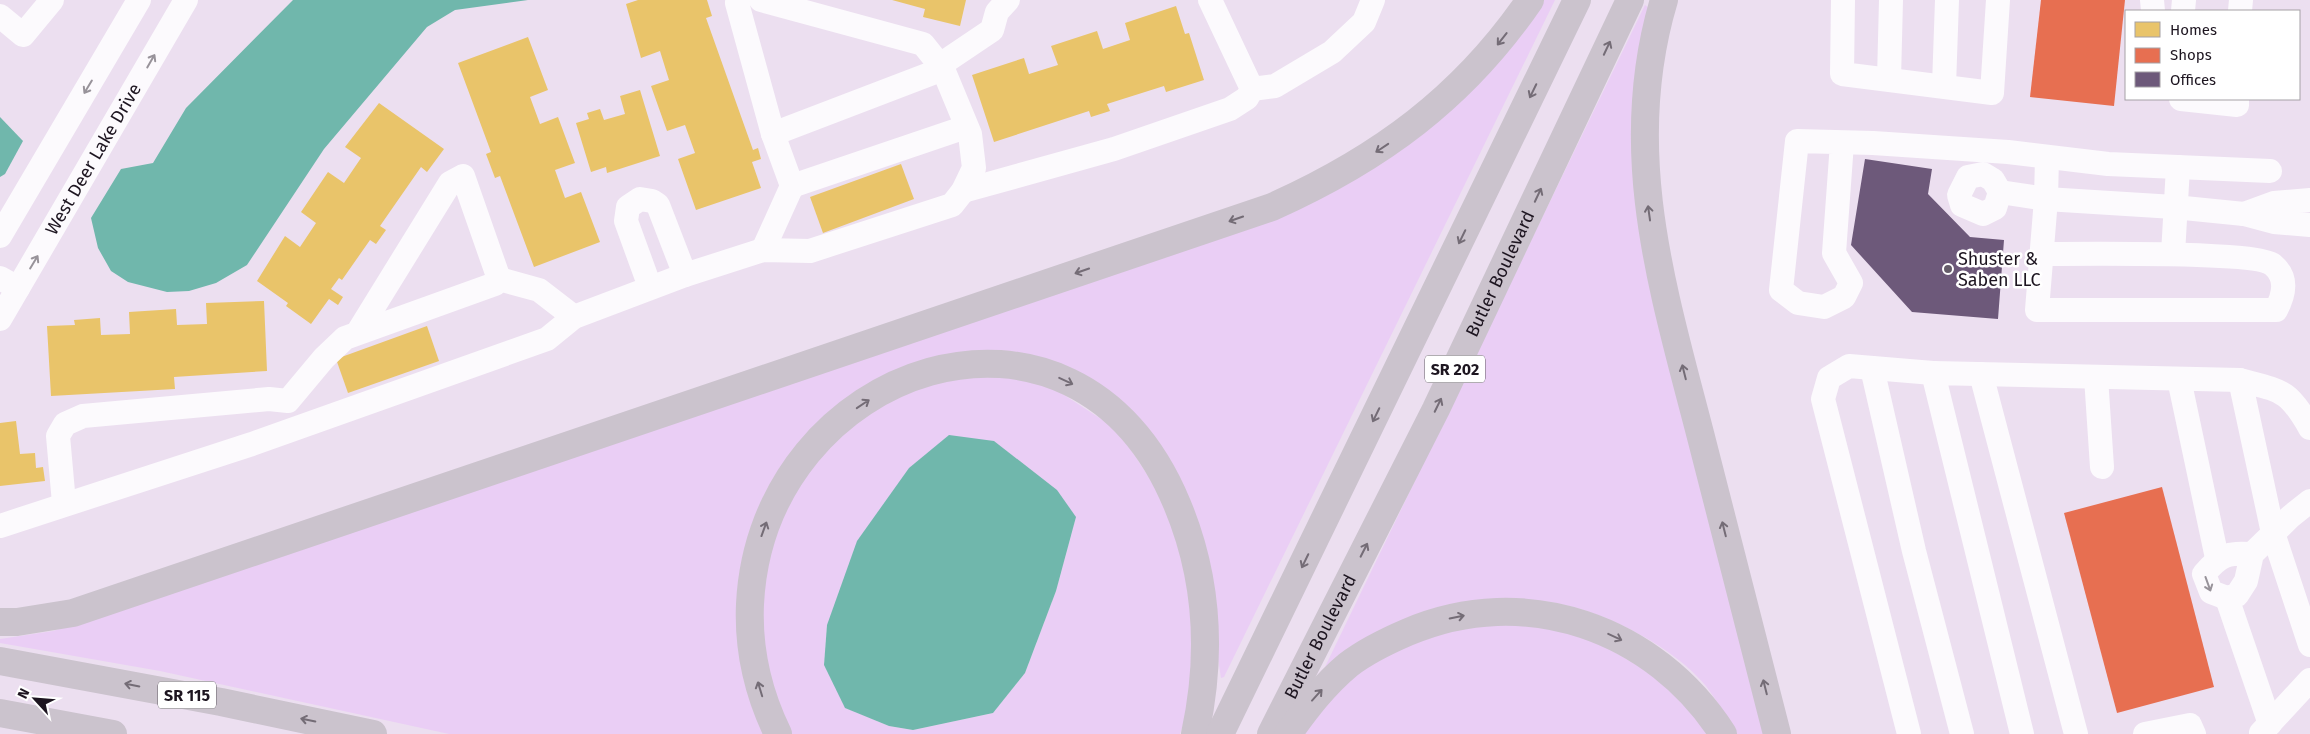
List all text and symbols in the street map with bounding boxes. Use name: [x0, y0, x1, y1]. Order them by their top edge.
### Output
legend: [2125, 10, 2300, 100]
text: Homes: [2170, 21, 2217, 39]
one-way arrow: [1496, 32, 1507, 45]
one-way arrow: [1603, 41, 1613, 56]
text: Shops: [2170, 46, 2212, 64]
one-way arrow: [146, 55, 156, 69]
text: Offices: [2170, 71, 2216, 89]
street label: West Deer Lake Drive: [40, 80, 146, 239]
one-way arrow: [82, 80, 92, 94]
one-way arrow: [1528, 83, 1537, 98]
one-way arrow: [1375, 143, 1389, 153]
one-way arrow: [1533, 188, 1543, 203]
one-way arrow: [1644, 206, 1654, 222]
street label: Butler Boulevard: [1461, 207, 1539, 340]
one-way arrow: [1229, 215, 1245, 224]
one-way arrow: [1457, 229, 1466, 244]
place label: Shuster & Saben LLC: [1958, 248, 2041, 291]
one-way arrow: [29, 256, 39, 270]
marker: Shuster & Saben LLC: [1942, 263, 1954, 275]
one-way arrow: [1075, 267, 1091, 276]
road number: SR 202: [1425, 356, 1485, 382]
one-way arrow: [1679, 364, 1688, 380]
one-way arrow: [1058, 376, 1073, 386]
one-way arrow: [1433, 398, 1443, 413]
one-way arrow: [855, 399, 869, 409]
one-way arrow: [1371, 407, 1380, 422]
one-way arrow: [760, 522, 769, 537]
one-way arrow: [1719, 522, 1728, 538]
one-way arrow: [1360, 543, 1369, 558]
one-way arrow: [1299, 553, 1309, 568]
street label: Butler Boulevard: [1280, 571, 1361, 703]
one-way arrow: [2204, 576, 2213, 591]
one-way arrow: [1448, 612, 1464, 621]
one-way arrow: [1607, 633, 1622, 642]
north arrow: [10, 674, 60, 724]
one-way arrow: [124, 679, 140, 689]
one-way arrow: [1759, 679, 1769, 695]
one-way arrow: [754, 681, 764, 697]
road number: SR 115: [158, 682, 216, 708]
text: N: [14, 686, 33, 701]
one-way arrow: [1312, 688, 1323, 701]
one-way arrow: [301, 715, 317, 724]

